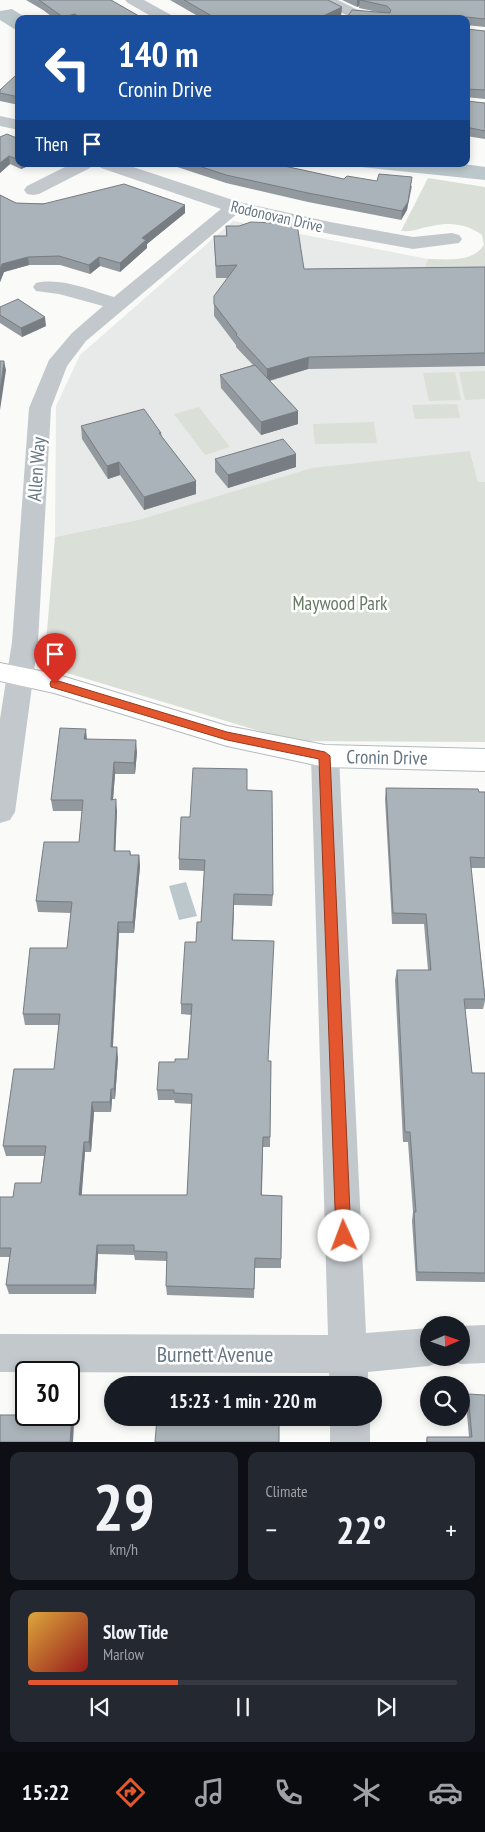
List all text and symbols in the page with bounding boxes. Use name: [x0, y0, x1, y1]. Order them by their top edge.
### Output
text: 140 m: [118, 31, 199, 77]
icon: left: [35, 35, 100, 100]
text: Cronin Drive: [118, 75, 212, 103]
icon: arrive: [78, 130, 106, 158]
text: Then: [35, 132, 68, 156]
street label: Rodonovan Drive: [229, 196, 325, 236]
street label: Allen Way: [22, 435, 50, 502]
park label: Maywood Park: [293, 591, 388, 615]
pin: [34, 633, 76, 684]
icon: arrive: [41, 640, 69, 668]
street label: Cronin Drive: [346, 744, 428, 770]
position arrow: [317, 1209, 369, 1261]
north arrow: [420, 1316, 470, 1366]
map controls: [420, 1316, 470, 1426]
street label: Burnett Avenue: [157, 1340, 273, 1368]
speed limit sign: 30: [15, 1361, 80, 1426]
button: search: [420, 1376, 470, 1426]
text: 15:23 · 1 min · 220 m: [170, 1389, 316, 1413]
text: 29: [93, 1464, 155, 1548]
text: Climate: [266, 1481, 308, 1501]
text: 22°: [336, 1505, 386, 1554]
text: −: [266, 1511, 277, 1548]
text: +: [445, 1511, 457, 1548]
text: km/h: [110, 1539, 138, 1559]
text: Slow Tide: [103, 1620, 168, 1644]
text: Marlow: [103, 1644, 144, 1664]
icon: previous: [86, 1693, 114, 1721]
icon: pause: [229, 1693, 257, 1721]
icon: next: [372, 1693, 400, 1721]
icon: directions: [113, 1775, 148, 1810]
icon: music: [192, 1775, 227, 1810]
icon: phone: [271, 1775, 306, 1810]
icon: climate: [349, 1775, 384, 1810]
icon: car: [428, 1775, 463, 1810]
text: 15:22: [22, 1778, 69, 1806]

